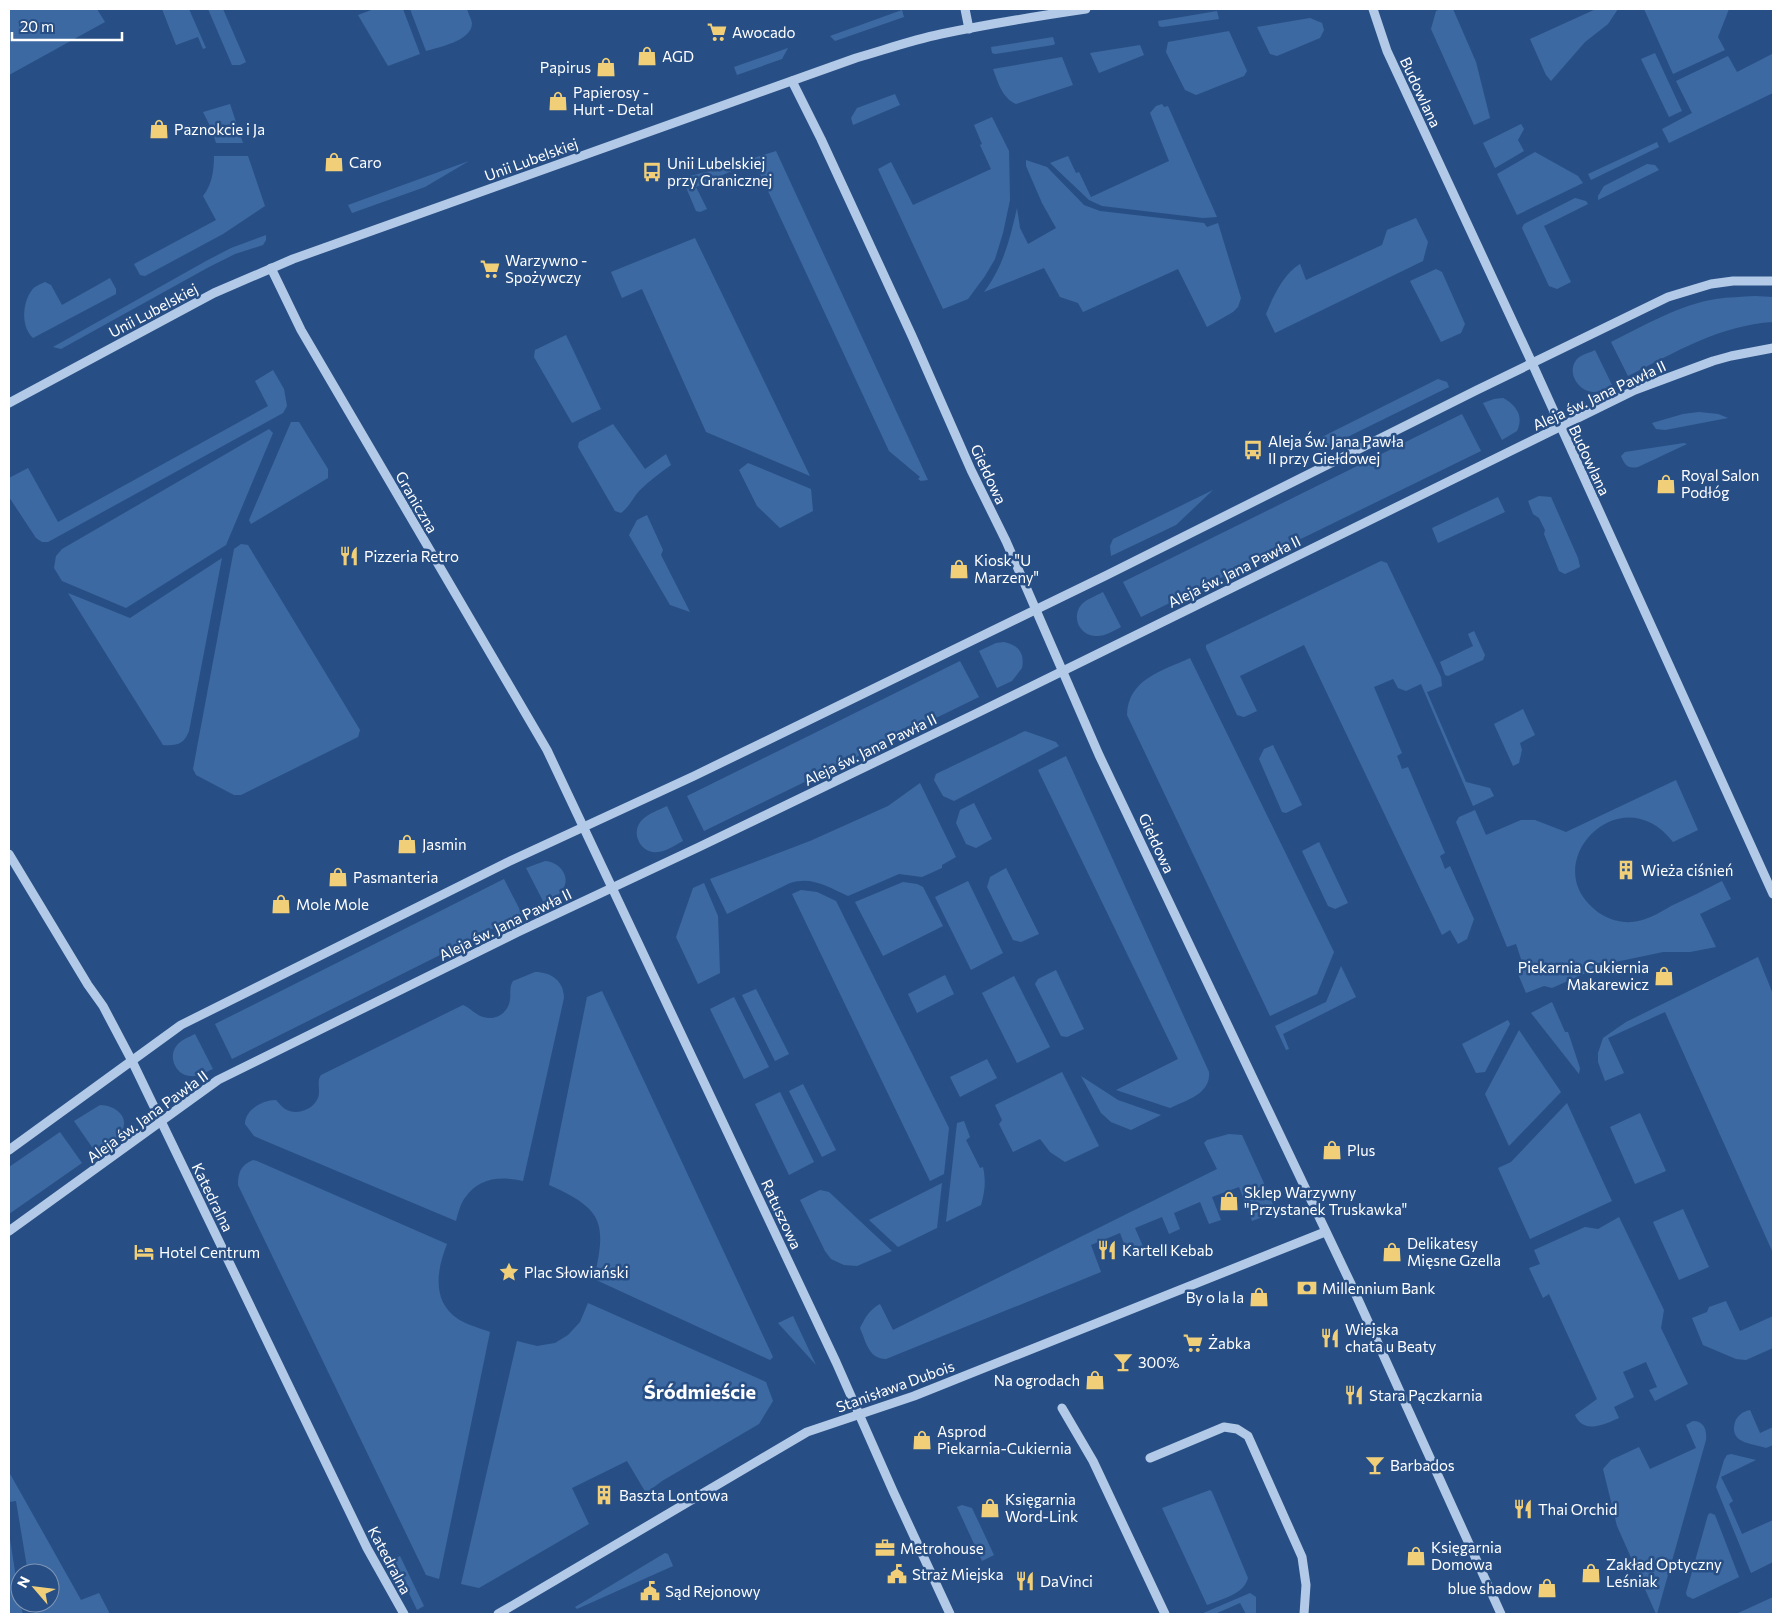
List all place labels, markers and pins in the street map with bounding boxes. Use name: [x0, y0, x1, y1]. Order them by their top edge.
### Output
supermarket icon: Awocado: [706, 21, 728, 43]
place label: Awocado: [732, 23, 795, 41]
shop icon: AGD: [636, 45, 658, 67]
place label: AGD: [662, 47, 694, 65]
shop icon: Papirus: [595, 56, 617, 78]
place label: Papirus: [540, 58, 591, 76]
place label: Papierosy - Hurt - Detal: [573, 83, 654, 118]
shop icon: Papierosy - Hurt - Detal: [547, 90, 569, 112]
shop icon: Paznokcie i Ja: [148, 118, 170, 140]
place label: Paznokcie i Ja: [174, 120, 265, 138]
shop icon: Caro: [323, 151, 345, 173]
place label: Caro: [349, 153, 382, 171]
place label: Unii Lubelskiej przy Granicznej: [667, 154, 772, 189]
bus stop icon: Unii Lubelskiej przy Granicznej: [641, 161, 663, 183]
place label: Warzywno - Spożywczy: [505, 251, 587, 286]
supermarket icon: Warzywno - Spożywczy: [479, 258, 501, 280]
place label: Aleja Św. Jana Pawła II przy Giełdowej: [1268, 431, 1404, 467]
bus stop icon: Aleja Św. Jana Pawła II przy Giełdowej: [1242, 439, 1264, 461]
place label: Royal Salon Podłóg: [1681, 466, 1759, 501]
shop icon: Royal Salon Podłóg: [1655, 473, 1677, 495]
restaurant icon: Pizzeria Retro: [338, 545, 360, 567]
place label: Pizzeria Retro: [364, 547, 459, 565]
place label: Kiosk "U Marzeny": [974, 551, 1039, 586]
shop icon: Kiosk "U Marzeny": [948, 558, 970, 580]
shop icon: Jasmin: [396, 833, 418, 855]
place label: Jasmin: [422, 835, 467, 853]
building icon: Wieża ciśnień: [1615, 859, 1637, 881]
place label: Wieża ciśnień: [1641, 861, 1733, 879]
shop icon: Pasmanteria: [327, 866, 349, 888]
place label: Pasmanteria: [353, 868, 438, 886]
shop icon: Mole Mole: [270, 893, 292, 915]
place label: Mole Mole: [296, 895, 369, 913]
place label: Piekarnia Cukiernia Makarewicz: [1518, 958, 1649, 993]
shop icon: Piekarnia Cukiernia Makarewicz: [1653, 965, 1675, 987]
shop icon: Plus: [1321, 1139, 1343, 1161]
place label: Plus: [1347, 1141, 1376, 1159]
place label: Sklep Warzywny "Przystanek Truskawka": [1244, 1183, 1407, 1218]
shop icon: Sklep Warzywny "Przystanek Truskawka": [1218, 1190, 1240, 1212]
place label: Delikatesy Mięsne Gzella: [1407, 1234, 1501, 1269]
restaurant icon: Kartell Kebab: [1096, 1239, 1118, 1261]
hotel icon: Hotel Centrum: [133, 1241, 155, 1263]
place label: Kartell Kebab: [1122, 1241, 1214, 1259]
shop icon: Delikatesy Mięsne Gzella: [1381, 1241, 1403, 1263]
place label: Hotel Centrum: [159, 1243, 260, 1261]
place icon: Plac Słowiański: [498, 1261, 520, 1283]
place label: Plac Słowiański: [524, 1263, 629, 1281]
bank icon: Millennium Bank: [1296, 1277, 1318, 1299]
place label: Millennium Bank: [1322, 1279, 1435, 1297]
shop icon: By o la la: [1248, 1286, 1270, 1308]
place label: By o la la: [1186, 1288, 1244, 1306]
place label: Wiejska chata u Beaty: [1345, 1320, 1437, 1355]
restaurant icon: Wiejska chata u Beaty: [1319, 1327, 1341, 1349]
supermarket icon: Żabka: [1182, 1332, 1204, 1354]
place label: Żabka: [1208, 1334, 1251, 1352]
bar icon: 300%: [1112, 1351, 1134, 1373]
place label: 300%: [1138, 1353, 1179, 1371]
shop icon: Na ogrodach: [1084, 1369, 1106, 1391]
place label: Na ogrodach: [994, 1371, 1080, 1389]
restaurant icon: Stara Pączkarnia: [1343, 1384, 1365, 1406]
place label: Stara Pączkarnia: [1369, 1386, 1483, 1404]
place label: Asprod Piekarnia-Cukiernia: [937, 1422, 1072, 1457]
shop icon: Asprod Piekarnia-Cukiernia: [911, 1429, 933, 1451]
bar icon: Barbados: [1364, 1454, 1386, 1476]
place label: Barbados: [1390, 1456, 1455, 1474]
building icon: Baszta Lontowa: [593, 1484, 615, 1506]
place label: Baszta Lontowa: [619, 1486, 728, 1504]
place label: Księgarnia Word-Link: [1005, 1490, 1078, 1525]
shop icon: Księgarnia Word-Link: [979, 1497, 1001, 1519]
restaurant icon: Thai Orchid: [1512, 1498, 1534, 1520]
place label: Thai Orchid: [1538, 1500, 1617, 1518]
office icon: Metrohouse: [874, 1537, 896, 1559]
place label: Księgarnia Domowa: [1431, 1538, 1502, 1573]
place label: Metrohouse: [900, 1539, 984, 1557]
shop icon: Księgarnia Domowa: [1405, 1545, 1427, 1567]
place label: Zakład Optyczny Leśniak: [1606, 1555, 1722, 1590]
shop icon: Zakład Optyczny Leśniak: [1580, 1562, 1602, 1584]
public building icon: Straż Miejska: [886, 1563, 908, 1585]
place label: Straż Miejska: [912, 1565, 1004, 1583]
restaurant icon: DaVinci: [1014, 1570, 1036, 1592]
place label: DaVinci: [1040, 1572, 1093, 1590]
shop icon: blue shadow: [1536, 1577, 1558, 1599]
place label: blue shadow: [1448, 1579, 1532, 1597]
public building icon: Sąd Rejonowy: [639, 1580, 661, 1602]
place label: Sąd Rejonowy: [665, 1582, 761, 1600]

